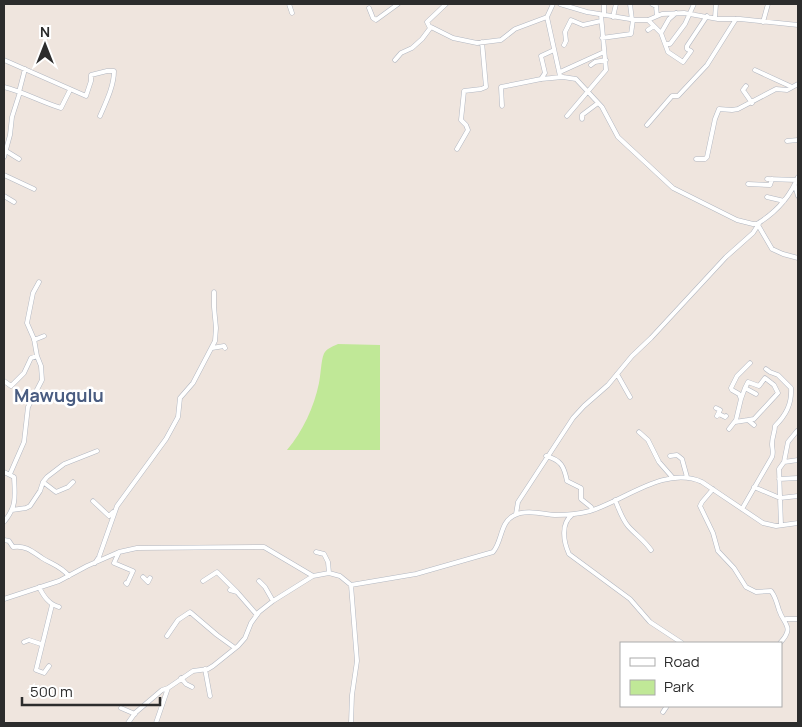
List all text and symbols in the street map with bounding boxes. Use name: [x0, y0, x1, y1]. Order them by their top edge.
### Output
north arrow: [20, 20, 70, 70]
text: N: [40, 22, 50, 41]
district label: Mawugulu: [14, 383, 104, 407]
legend: [620, 642, 782, 707]
text: Road: [664, 651, 700, 672]
scale bar: [22, 674, 160, 706]
text: Park: [664, 676, 694, 697]
text: 500 m: [30, 681, 73, 702]

